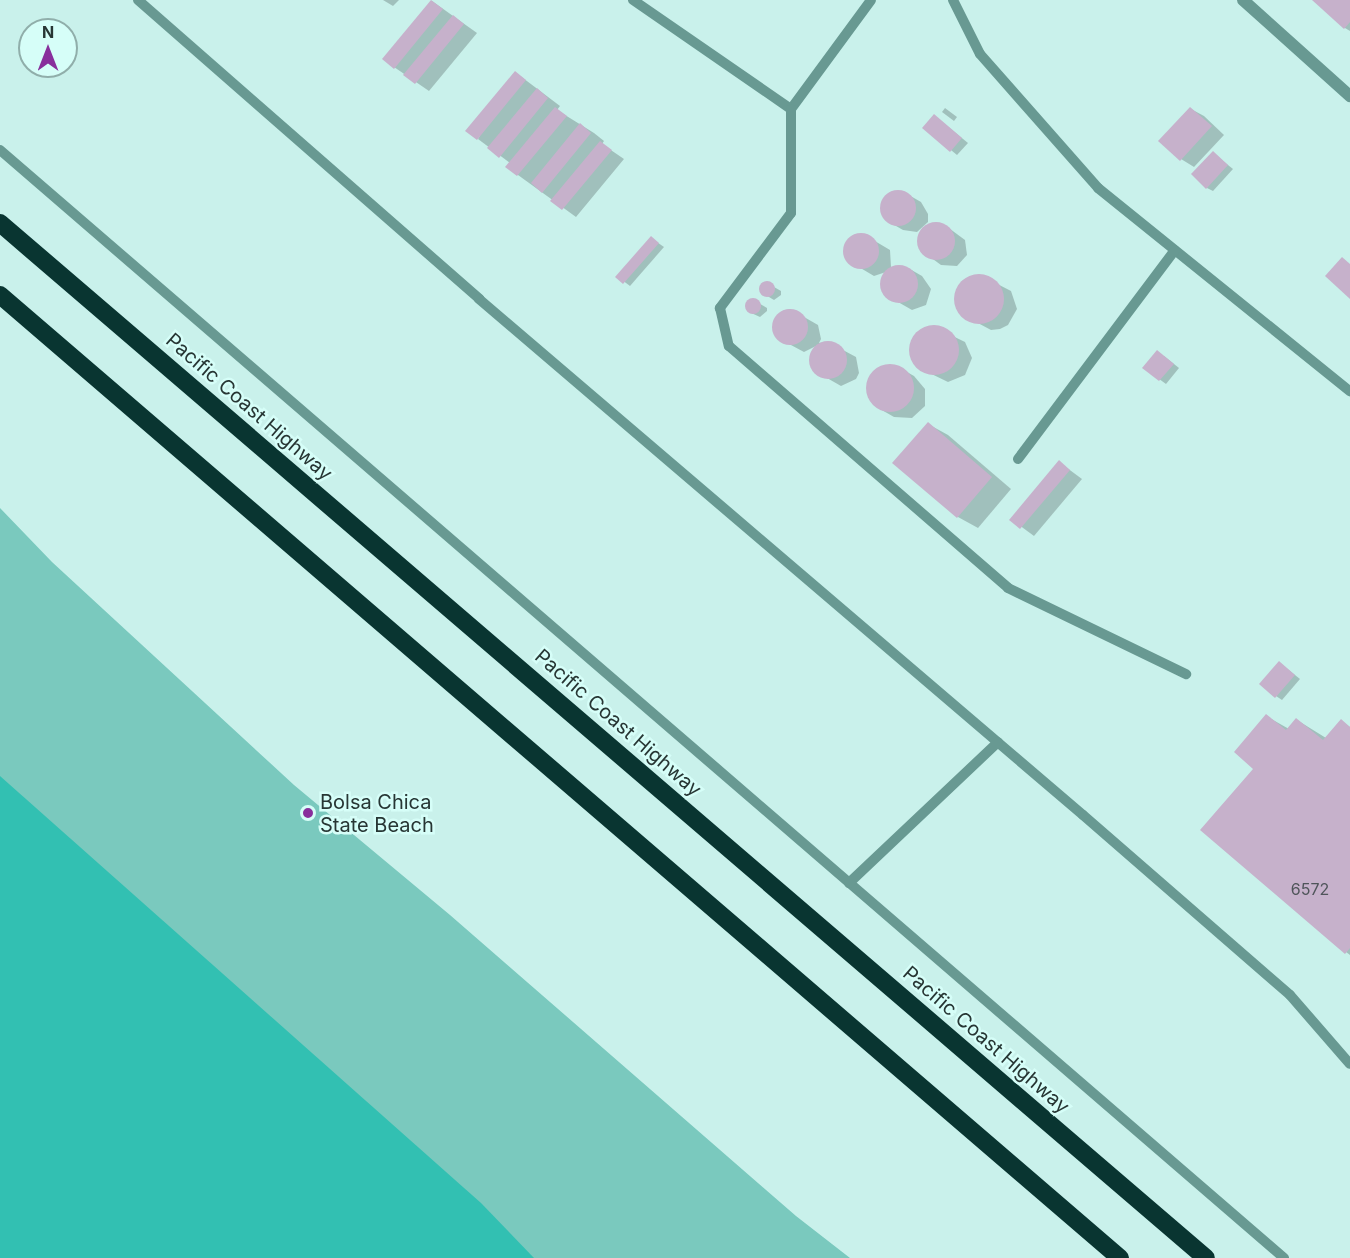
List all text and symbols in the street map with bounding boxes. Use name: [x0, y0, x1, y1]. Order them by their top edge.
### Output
north arrow: [18, 18, 78, 78]
text: N: [42, 22, 54, 42]
street label: Pacific Coast Highway: [161, 328, 337, 486]
street label: Pacific Coast Highway: [530, 644, 706, 802]
place label: Bolsa Chica State Beach: [320, 790, 434, 837]
marker: Bolsa Chica State Beach: [301, 806, 315, 820]
house number: 6572: [1291, 879, 1329, 899]
street label: Pacific Coast Highway: [898, 961, 1074, 1119]

